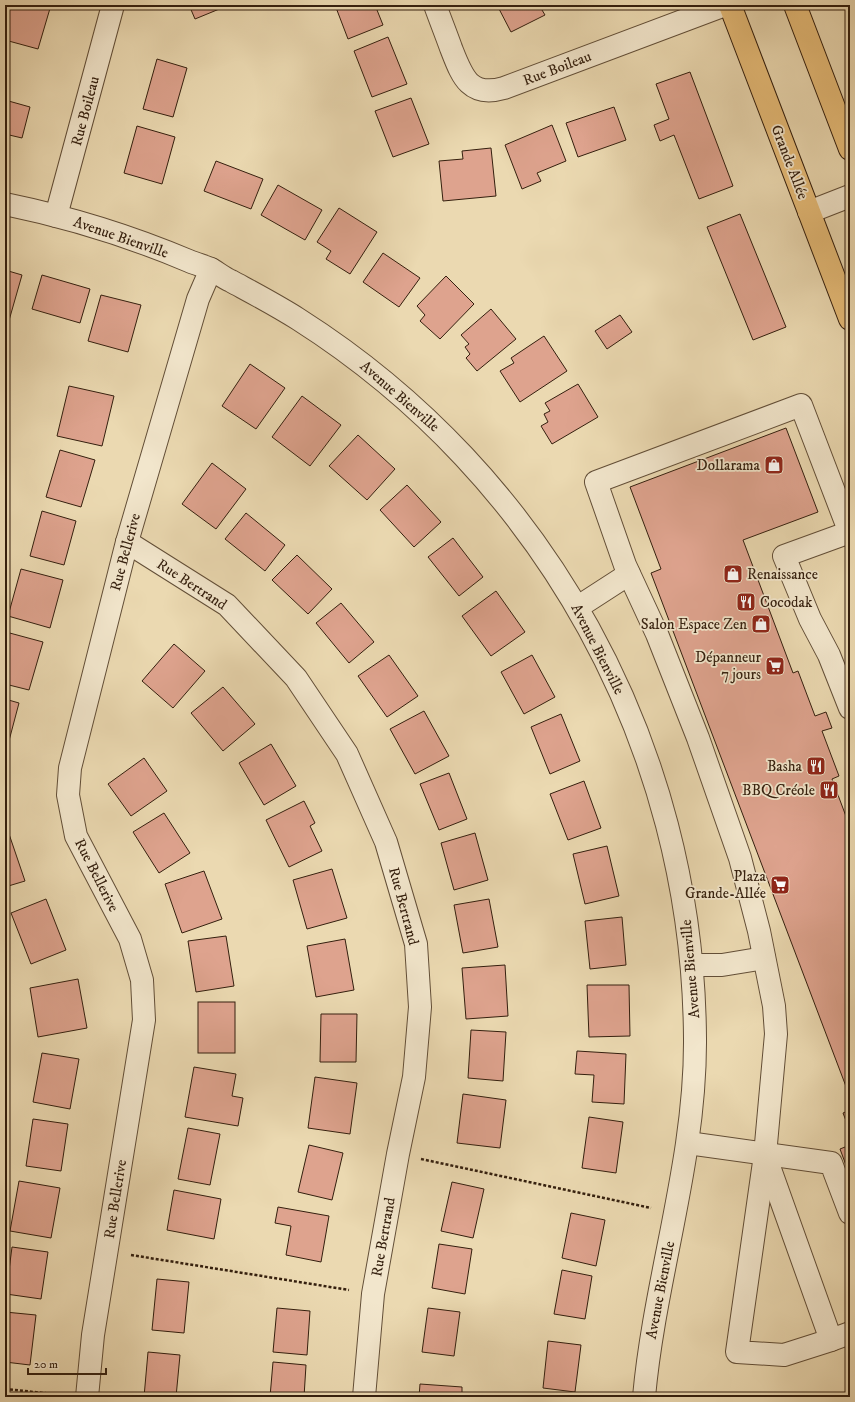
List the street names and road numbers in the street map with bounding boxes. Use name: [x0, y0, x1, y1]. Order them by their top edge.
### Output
street label: Rue Boileau: [520, 47, 594, 90]
street label: Rue Boileau: [67, 74, 104, 148]
street label: Grande Allée: [767, 122, 812, 202]
street label: Avenue Bienville: [71, 212, 171, 263]
street label: Avenue Bienville: [356, 357, 443, 436]
street label: Rue Bellerive: [106, 511, 145, 593]
street label: Rue Bertrand: [153, 555, 231, 614]
street label: Avenue Bienville: [567, 601, 629, 698]
street label: Rue Bellerive: [70, 835, 123, 915]
street label: Rue Bertrand: [384, 865, 423, 948]
street label: Avenue Bienville: [677, 919, 704, 1019]
street label: Rue Bellerive: [100, 1158, 131, 1240]
street label: Rue Bertrand: [367, 1196, 400, 1278]
street label: Avenue Bienville: [642, 1240, 679, 1341]

